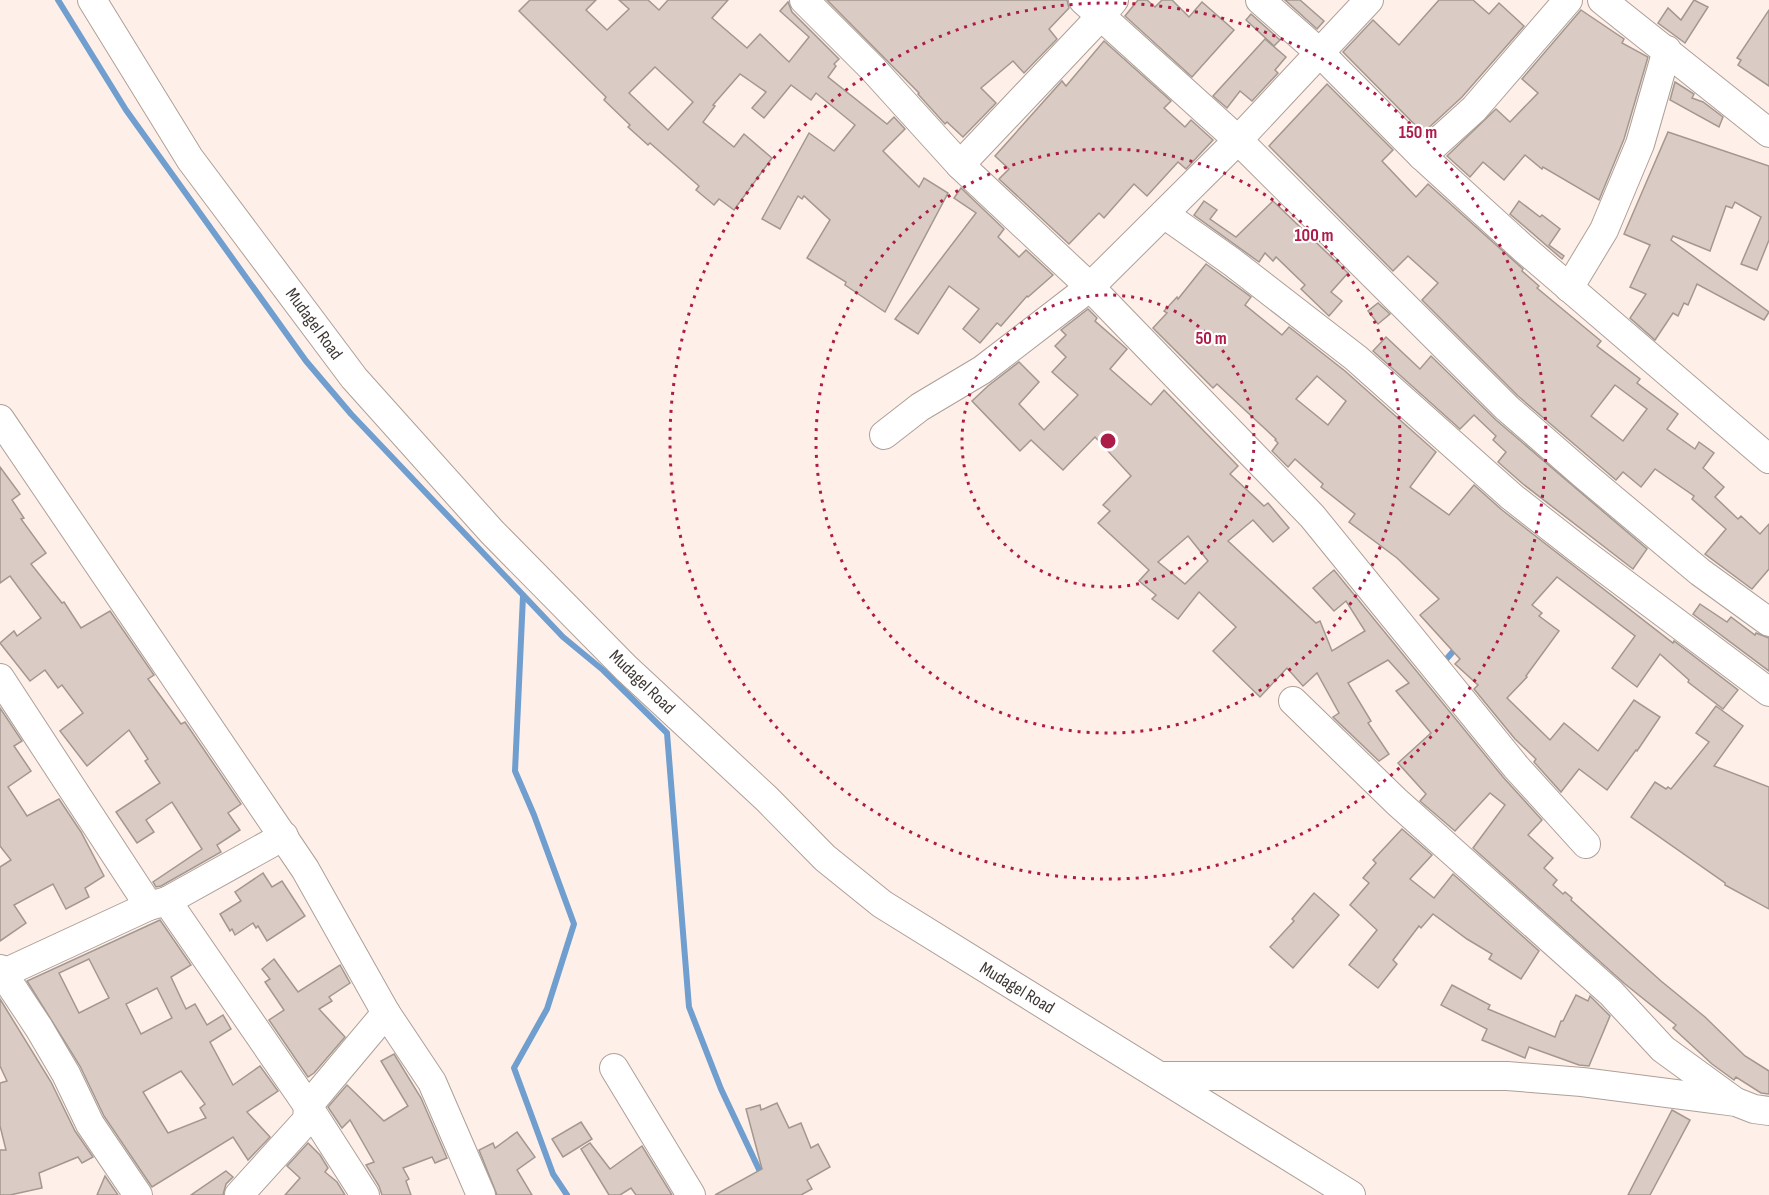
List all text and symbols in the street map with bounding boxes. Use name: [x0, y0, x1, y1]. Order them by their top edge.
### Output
text: 150 m: [1399, 122, 1437, 143]
text: 100 m: [1295, 225, 1334, 246]
street label: Mudagel Road: [281, 284, 347, 364]
text: 50 m: [1195, 328, 1227, 349]
centre of rings: [1098, 431, 1118, 451]
street label: Mudagel Road: [605, 646, 679, 718]
street label: Mudagel Road: [976, 958, 1058, 1018]

